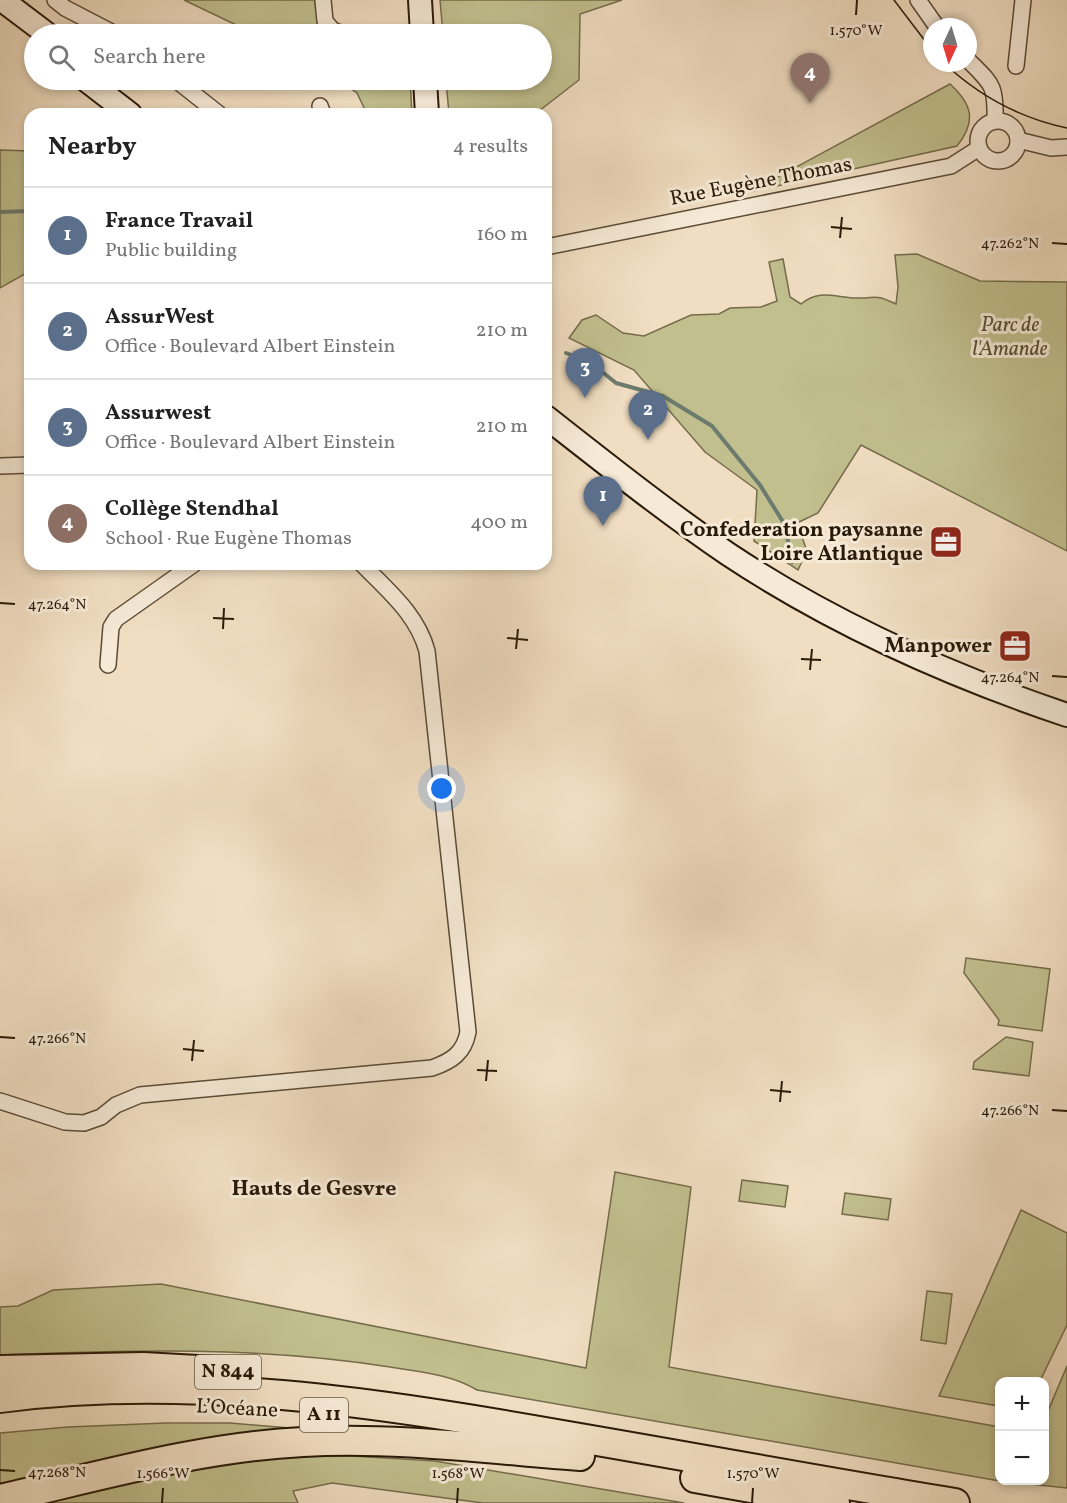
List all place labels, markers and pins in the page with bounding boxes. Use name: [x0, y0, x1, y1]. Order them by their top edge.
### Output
pin: 4: [790, 54, 830, 103]
pin: 3: [566, 348, 604, 398]
pin: 2: [628, 390, 668, 440]
pin: 1: [584, 476, 622, 526]
place label: Confederation paysanne Loire Atlantique: [680, 516, 923, 569]
office icon: Confederation paysanne Loire Atlantique: [928, 524, 964, 560]
office icon: Manpower: [997, 628, 1033, 664]
place label: Manpower: [885, 632, 992, 661]

